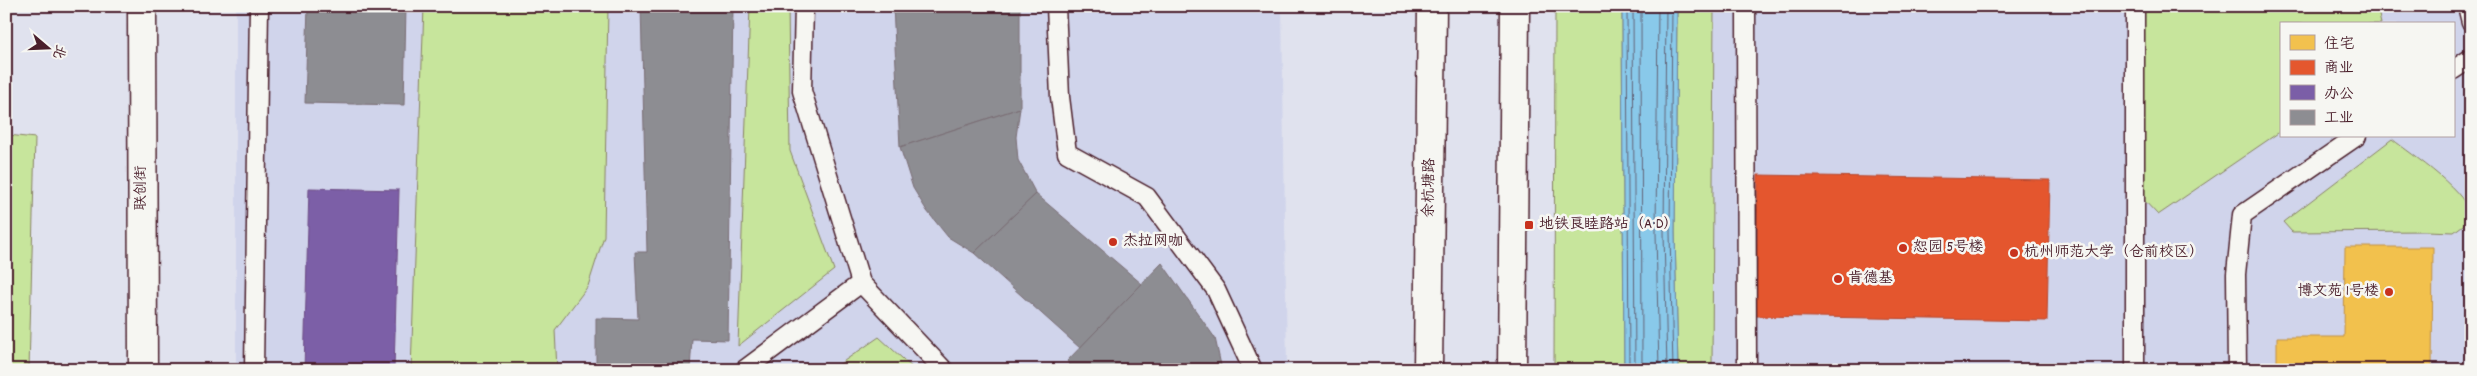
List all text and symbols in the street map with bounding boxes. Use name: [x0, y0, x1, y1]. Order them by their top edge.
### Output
north arrow: [22, 22, 72, 72]
legend: [2280, 22, 2454, 138]
text: 住宅: [2324, 34, 2354, 56]
text: 北: [47, 42, 70, 61]
text: 商业: [2324, 58, 2354, 80]
text: 办公: [2324, 84, 2354, 106]
text: 工业: [2324, 108, 2354, 130]
street label: 余杭塘路: [1418, 158, 1442, 218]
street label: 联创街: [131, 165, 153, 211]
place label: 地铁良睦路站（A·D）: [1539, 214, 1678, 236]
marker: 地铁良睦路站（A·D）: [1523, 219, 1535, 231]
place label: 杰拉网咖: [1123, 231, 1183, 253]
marker: 杰拉网咖: [1107, 236, 1119, 248]
place label: 恕园 5号楼: [1913, 237, 1983, 259]
marker: 恕园 5号楼: [1897, 242, 1909, 254]
place label: 杭州师范大学（仓前校区）: [2024, 242, 2204, 264]
marker: 杭州师范大学（仓前校区）: [2008, 247, 2020, 259]
place label: 肯德基: [1848, 268, 1893, 290]
marker: 肯德基: [1832, 273, 1844, 285]
place label: 博文苑 1号楼: [2297, 281, 2379, 303]
marker: 博文苑 1号楼: [2383, 286, 2395, 298]

